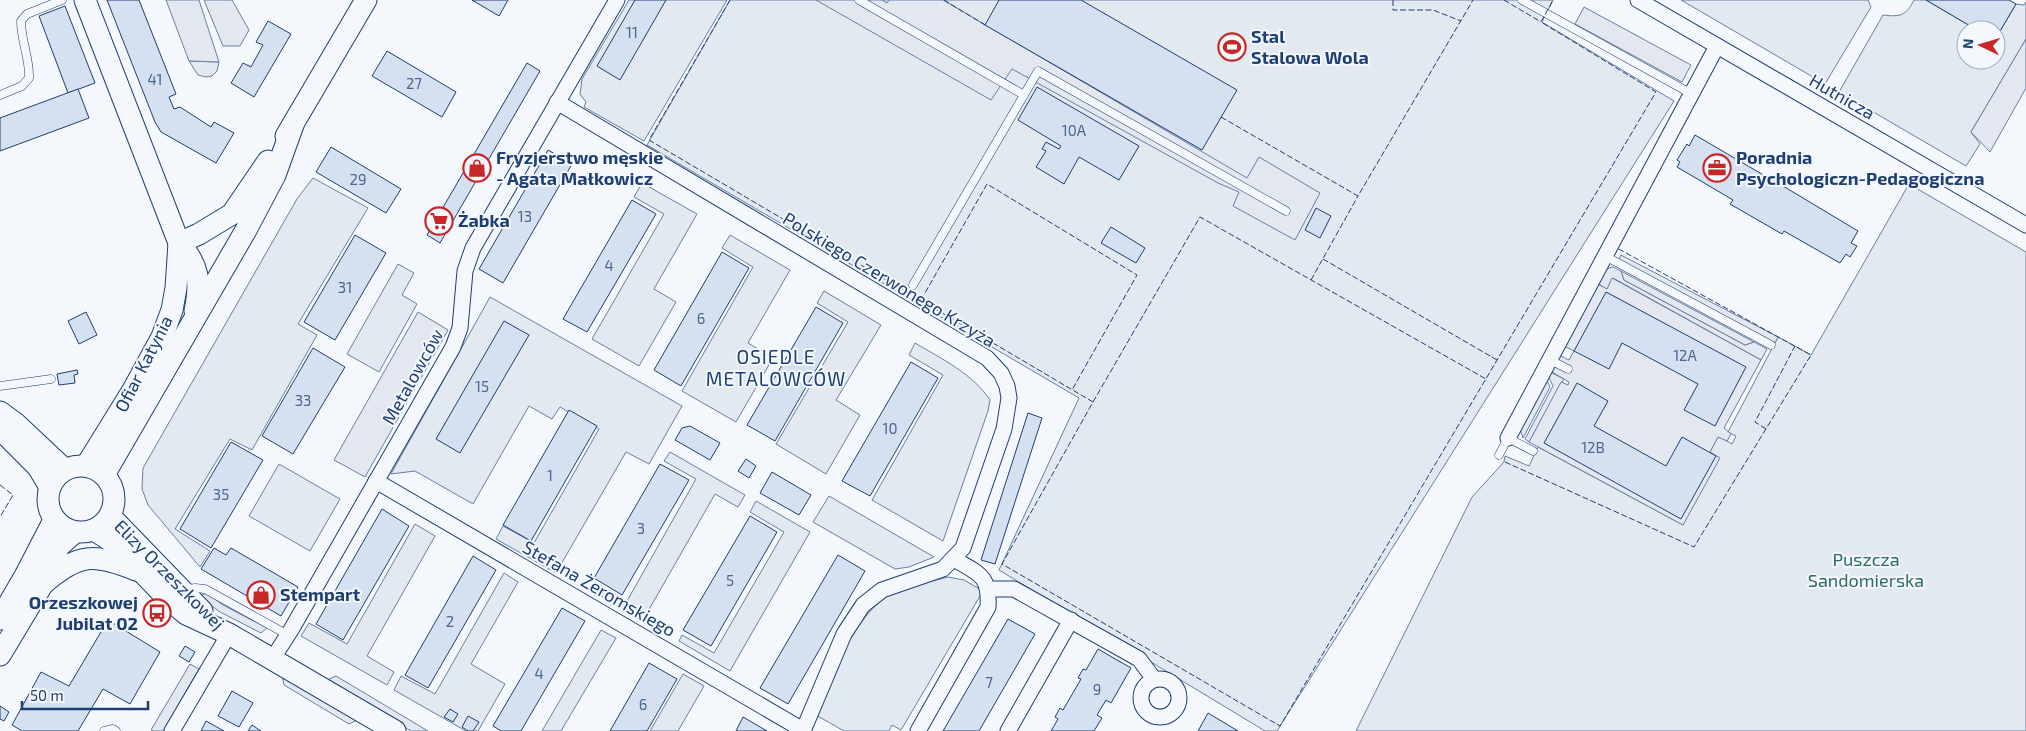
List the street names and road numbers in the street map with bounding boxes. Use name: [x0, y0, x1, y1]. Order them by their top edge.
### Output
street label: Hutnicza: [1806, 69, 1879, 124]
street label: Polskiego Czerwonego Krzyża: [779, 207, 1000, 351]
street label: Ofiar Katynia: [109, 312, 177, 415]
street label: Metalowców: [377, 325, 448, 428]
street label: Elizy Orzeszkowej: [110, 515, 229, 634]
street label: Stefana Żeromskiego: [519, 535, 680, 641]

